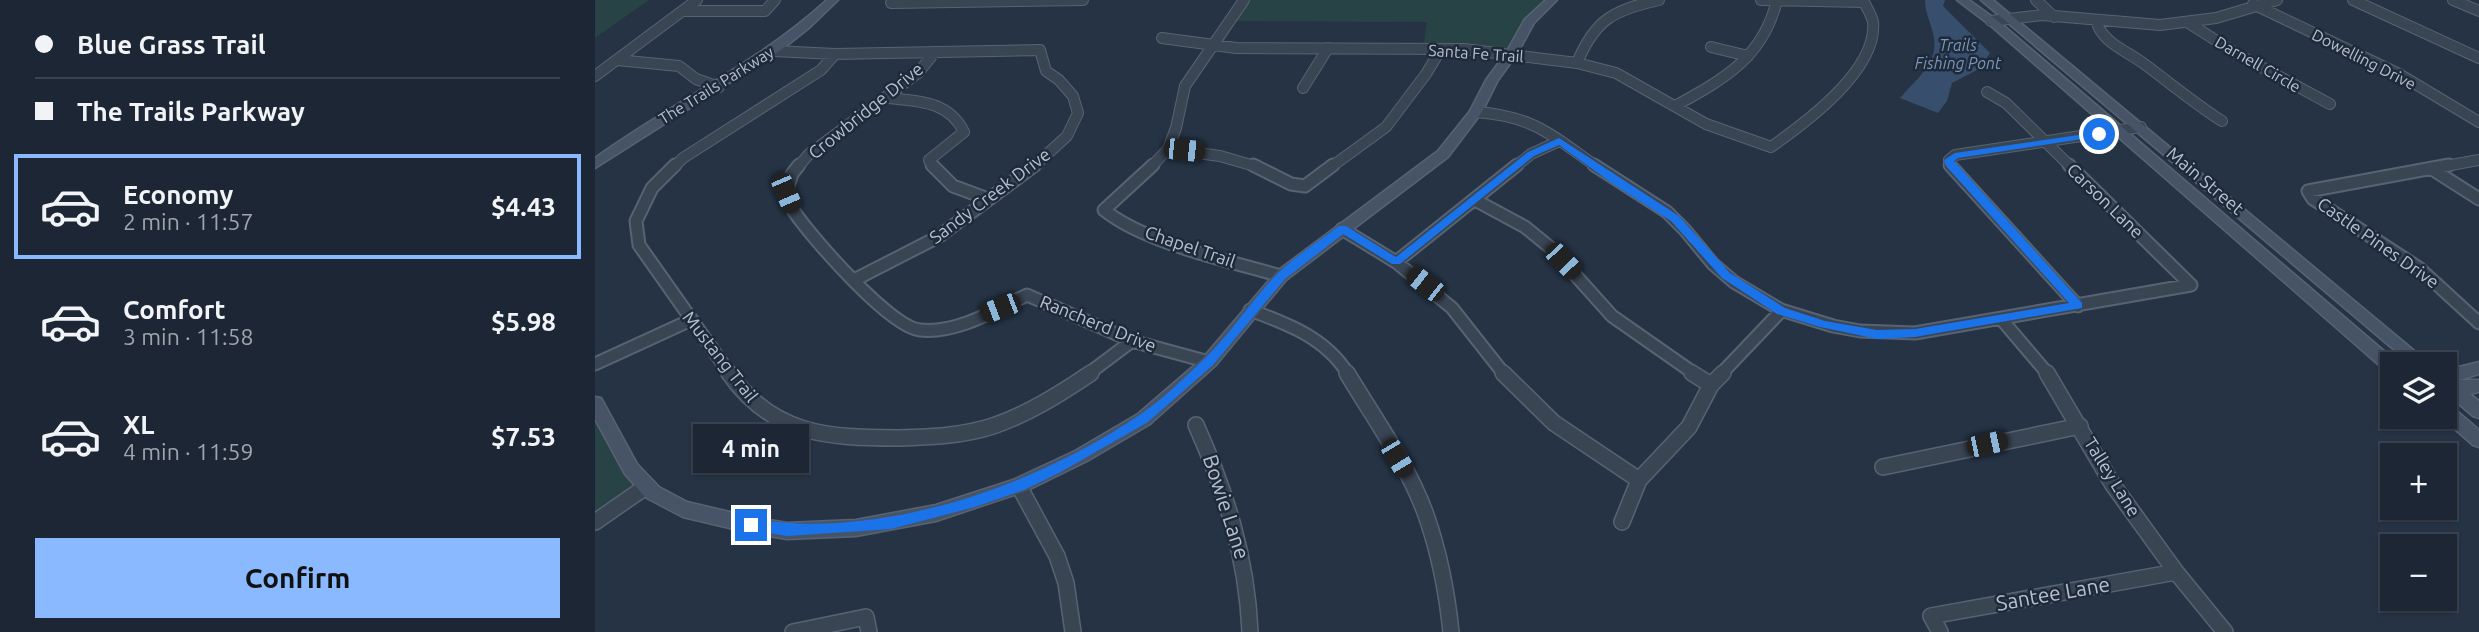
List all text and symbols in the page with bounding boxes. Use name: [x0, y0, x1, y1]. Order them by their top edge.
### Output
street label: Dowelling Drive: [2309, 25, 2419, 93]
text: Blue Grass Trail: [77, 30, 266, 59]
street label: Darnell Circle: [2212, 32, 2304, 96]
water label: Trails Fishing Pont: [1915, 36, 2002, 72]
street label: Santa Fe Trail: [1428, 41, 1524, 65]
street label: The Trails Parkway: [655, 42, 777, 128]
street label: Crowbridge Drive: [804, 58, 927, 163]
text: The Trails Parkway: [77, 97, 305, 126]
route start: [2083, 118, 2115, 150]
car: [1163, 137, 1206, 163]
street label: Main Street: [2163, 142, 2248, 218]
street label: Sandy Creek Drive: [925, 143, 1054, 247]
street label: Carson Lane: [2063, 159, 2148, 242]
car: [769, 170, 804, 216]
icon: car: [39, 175, 102, 238]
text: Economy: [123, 180, 233, 209]
text: $4.43: [491, 192, 556, 221]
street label: Castle Pines Drive: [2314, 193, 2443, 292]
text: 2 min · 11:57: [123, 209, 254, 234]
street label: Chapel Trail: [1142, 221, 1238, 271]
car: [1541, 239, 1586, 283]
car: [1402, 263, 1449, 305]
icon: car: [39, 290, 102, 353]
car: [977, 291, 1024, 325]
street label: Rancherd Drive: [1037, 291, 1159, 355]
text: Comfort: [123, 295, 226, 324]
text: $5.98: [491, 307, 556, 336]
street label: Mustang Trail: [679, 307, 762, 406]
text: 3 min · 11:58: [123, 324, 254, 349]
map controls: [2380, 352, 2457, 611]
button: layers: [2380, 352, 2457, 429]
icon: car: [39, 405, 102, 468]
text: XL: [123, 410, 154, 439]
text: $7.53: [491, 422, 556, 451]
callout: 4 min: [693, 424, 809, 472]
car: [1965, 429, 2010, 459]
street label: Talley Lane: [2081, 433, 2145, 520]
car: [1378, 435, 1417, 481]
text: 4 min: [722, 436, 780, 461]
text: 4 min · 11:59: [123, 439, 254, 464]
button: +: [2380, 443, 2457, 520]
street label: Bowie Lane: [1199, 451, 1255, 562]
route end: [735, 509, 767, 541]
button: −: [2380, 534, 2457, 611]
button: Confirm: [35, 538, 560, 618]
street label: Santee Lane: [1994, 571, 2112, 615]

